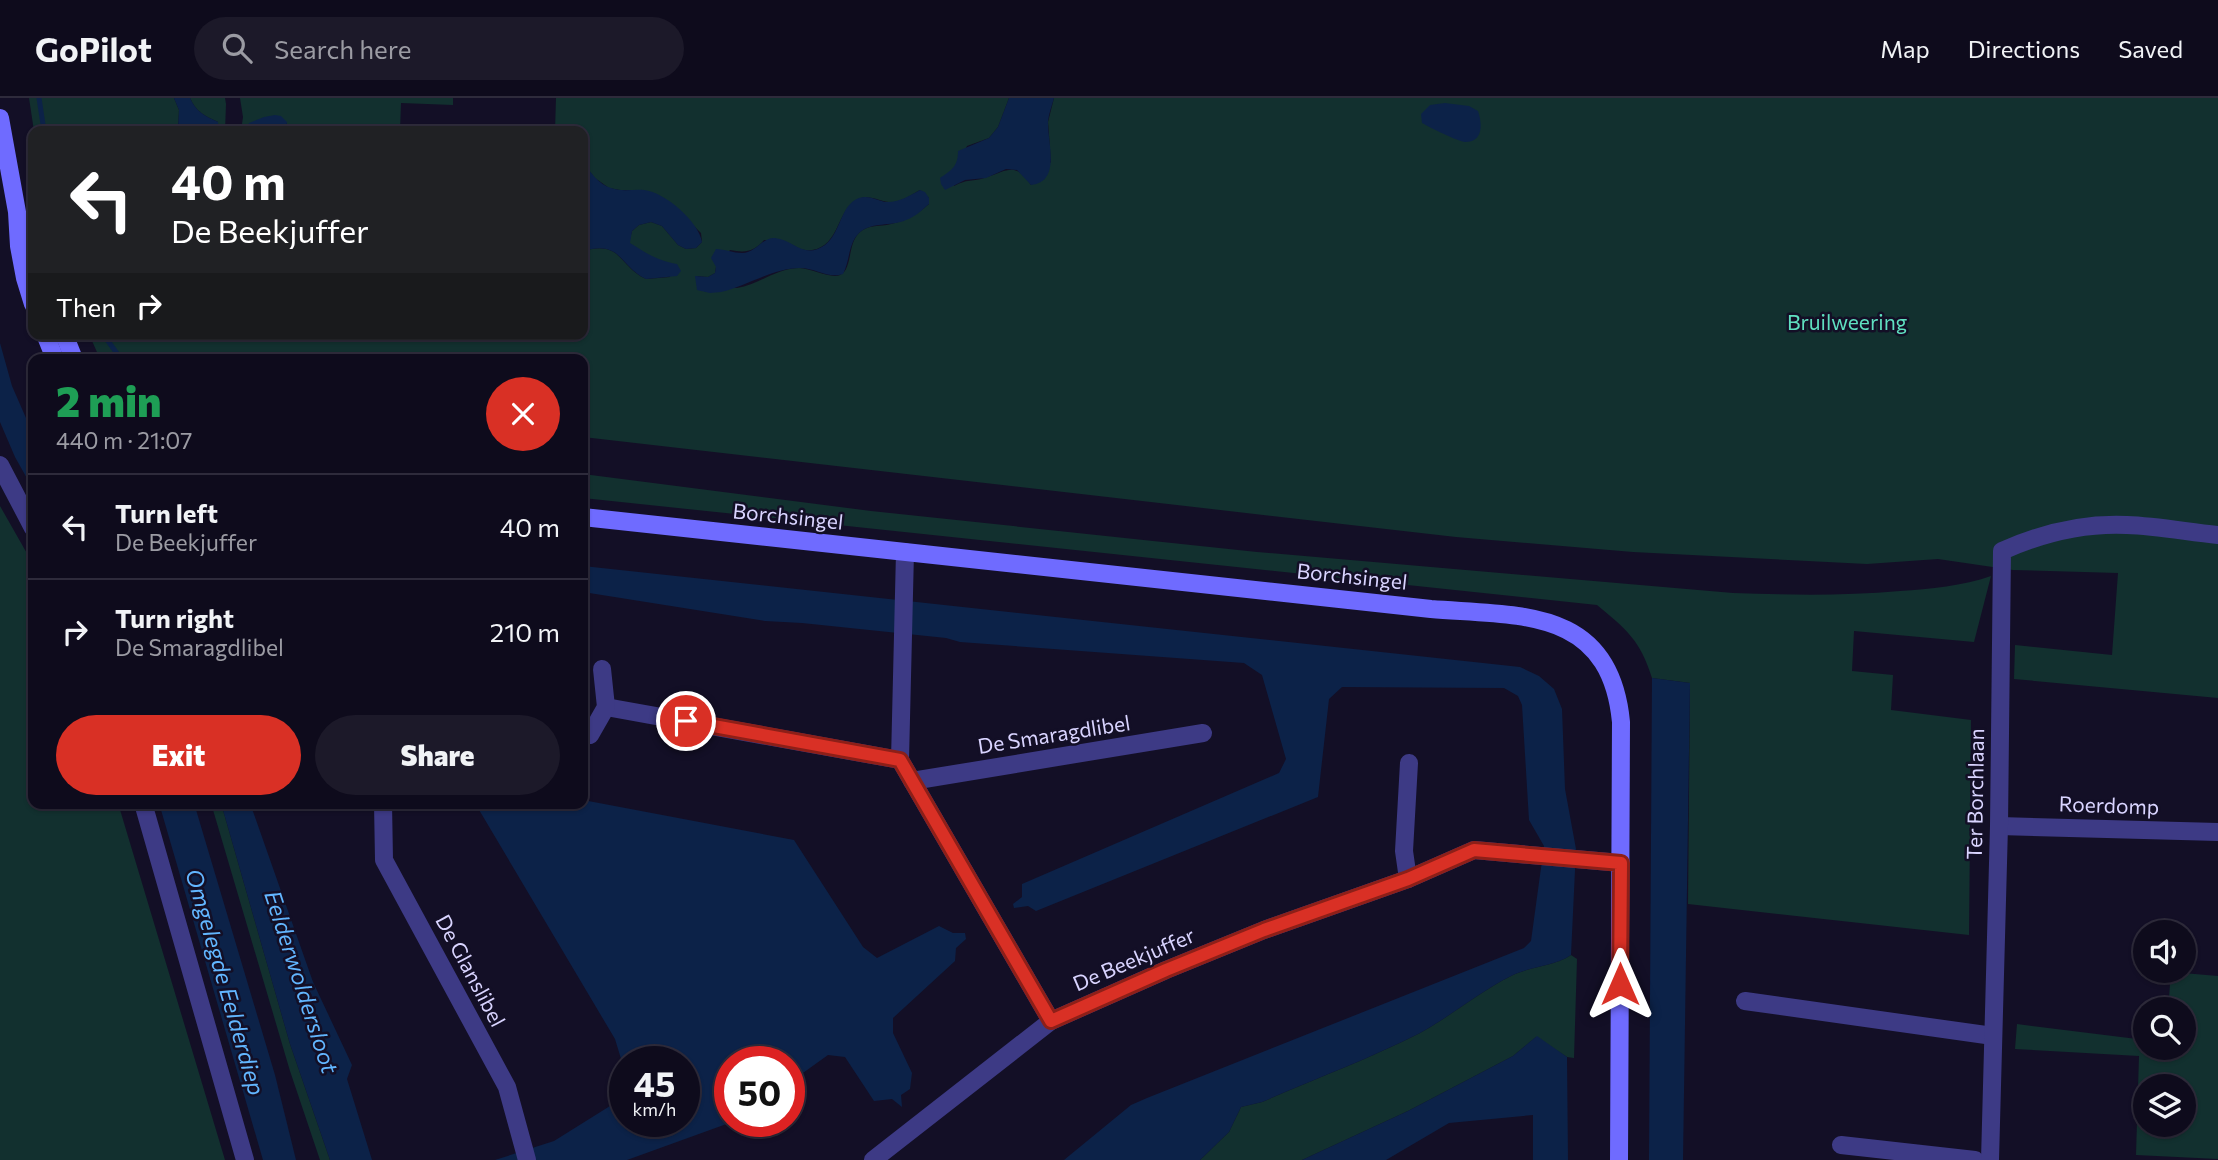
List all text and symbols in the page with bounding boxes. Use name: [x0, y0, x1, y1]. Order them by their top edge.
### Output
search box: [194, 17, 684, 80]
text: GoPilot: [35, 28, 152, 69]
icon: search: [218, 29, 256, 67]
text: Search here: [274, 33, 411, 64]
text: Map: [1880, 34, 1930, 63]
text: Directions: [1968, 34, 2080, 63]
text: Saved: [2118, 34, 2183, 63]
text: 40 m: [171, 150, 286, 210]
icon: left: [56, 154, 147, 245]
text: De Beekjuffer: [171, 210, 369, 250]
icon: right: [130, 287, 168, 325]
text: Then: [56, 291, 116, 322]
park label: Bruilweering: [1787, 309, 1907, 334]
text: 2 min: [56, 374, 162, 426]
button: close: [486, 377, 560, 451]
text: 440 m · 21:07: [56, 426, 192, 454]
text: Turn left: [115, 497, 218, 528]
street label: Borchsingel: [732, 497, 845, 534]
icon: left: [56, 508, 94, 546]
text: 40 m: [500, 511, 560, 542]
text: De Beekjuffer: [115, 528, 257, 556]
street label: Borchsingel: [1296, 557, 1409, 594]
text: Turn right: [115, 602, 234, 633]
icon: right: [56, 613, 94, 651]
text: 210 m: [490, 616, 560, 647]
text: De Smaragdlibel: [115, 633, 284, 661]
pin: [656, 691, 716, 751]
icon: arrive: [667, 702, 705, 740]
street label: De Smaragdlibel: [976, 709, 1132, 758]
button: Exit: [56, 715, 301, 795]
button: Share: [315, 715, 560, 795]
street label: Ter Borchlaan: [1961, 728, 1988, 860]
street label: Roerdomp: [2058, 790, 2160, 819]
water label: Omgelegde Eelderdiep: [180, 865, 272, 1098]
water label: Eelderwoldersloot: [259, 887, 345, 1077]
street label: De Glanslibel: [431, 910, 511, 1031]
map controls: [2133, 920, 2196, 1137]
button: sound: [2133, 920, 2196, 983]
street label: De Beekjuffer: [1069, 922, 1198, 995]
position arrow: [1583, 947, 1657, 1021]
button: search: [2133, 997, 2196, 1060]
speed limit sign: 50: [714, 1046, 805, 1137]
text: 45: [634, 1061, 675, 1104]
button: layers: [2133, 1074, 2196, 1137]
text: km/h: [633, 1098, 676, 1120]

